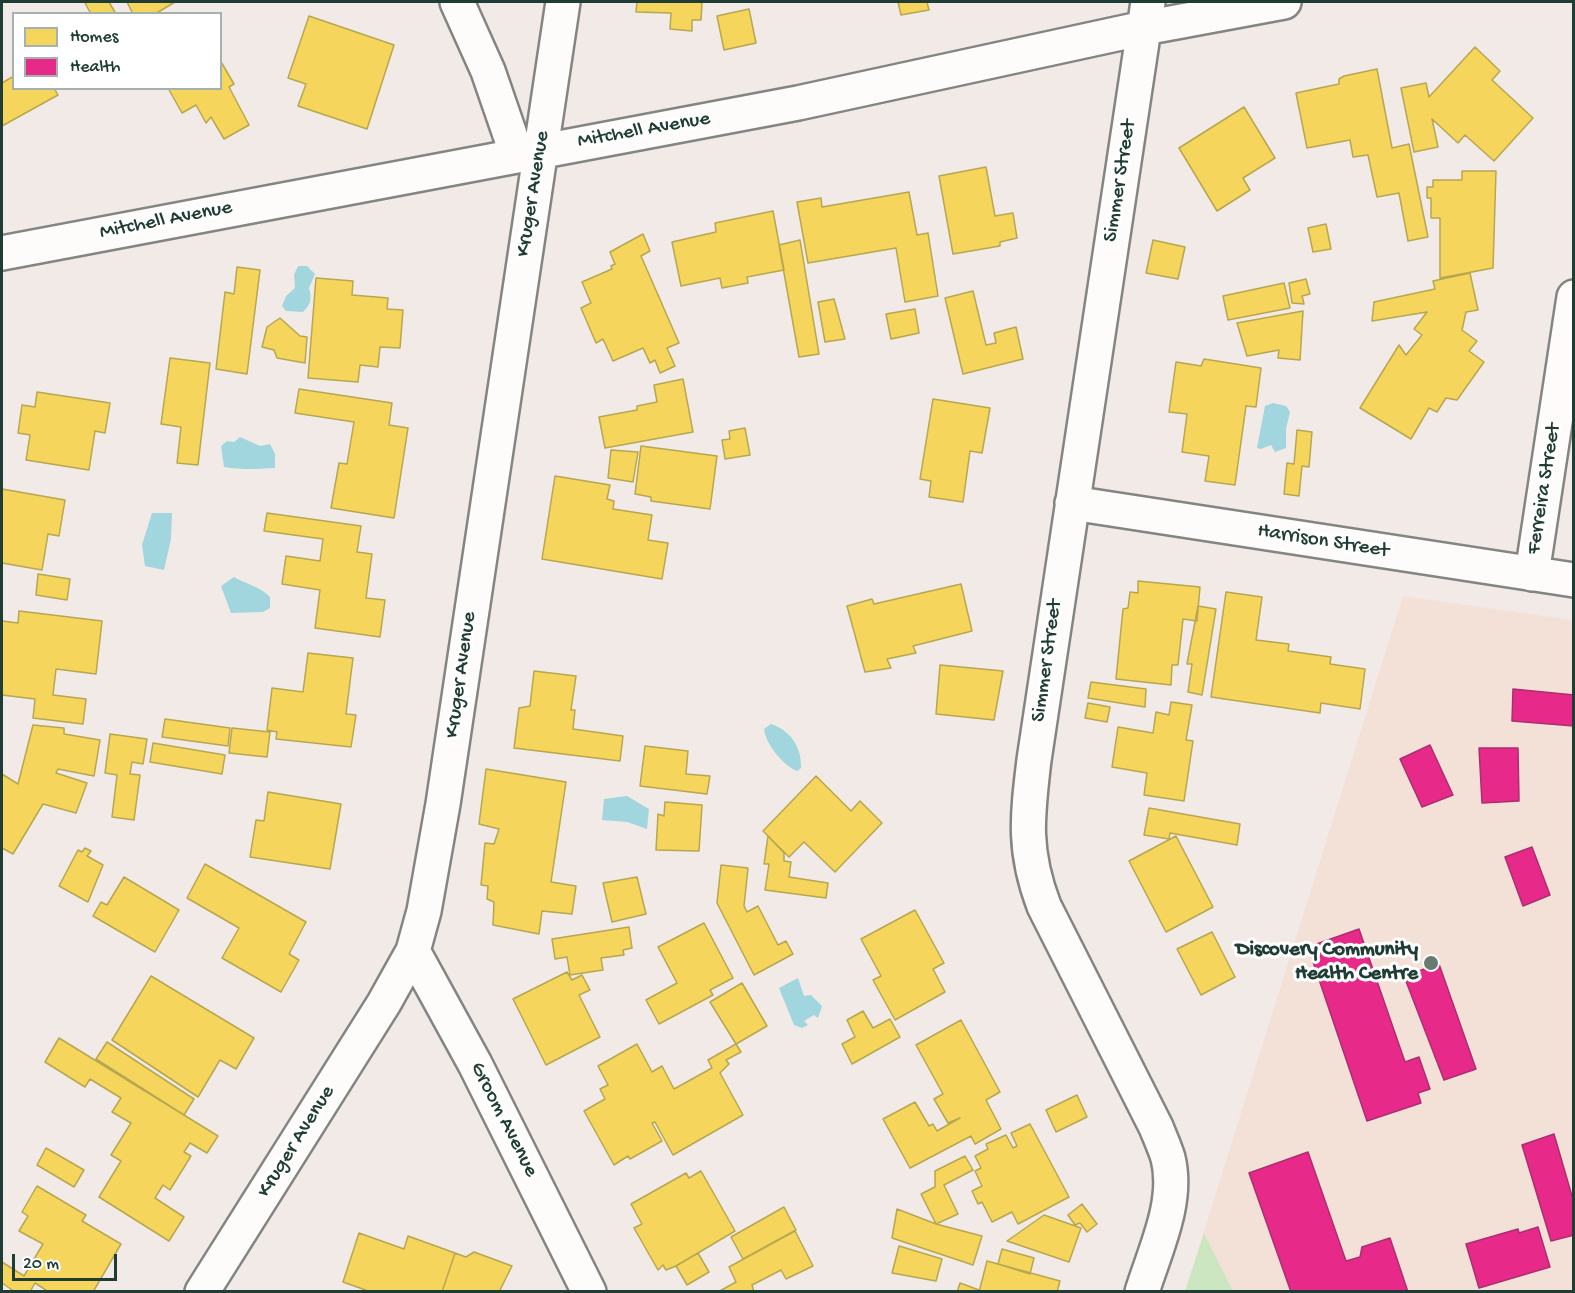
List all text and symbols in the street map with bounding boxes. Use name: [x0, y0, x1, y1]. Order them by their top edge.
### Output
legend: [12, 12, 222, 90]
text: Homes: [70, 27, 118, 48]
text: Health: [70, 57, 121, 78]
street label: Mitchell Avenue: [576, 107, 712, 155]
street label: Simmer Street: [1099, 118, 1143, 244]
street label: Kruger Avenue: [512, 129, 556, 259]
street label: Mitchell Avenue: [98, 196, 234, 246]
street label: Ferreira Street: [1522, 422, 1568, 556]
street label: Harrison Street: [1256, 519, 1390, 565]
street label: Simmer Street: [1027, 598, 1069, 724]
street label: Kruger Avenue: [441, 610, 483, 740]
place label: Discovery Community Health Centre: [1236, 938, 1418, 988]
marker: Discovery Community Health Centre: [1422, 954, 1440, 972]
street label: Groom Avenue: [463, 1058, 543, 1182]
street label: Kruger Avenue: [253, 1081, 341, 1203]
scale bar: [15, 1242, 120, 1280]
text: 20 m: [23, 1254, 59, 1275]

